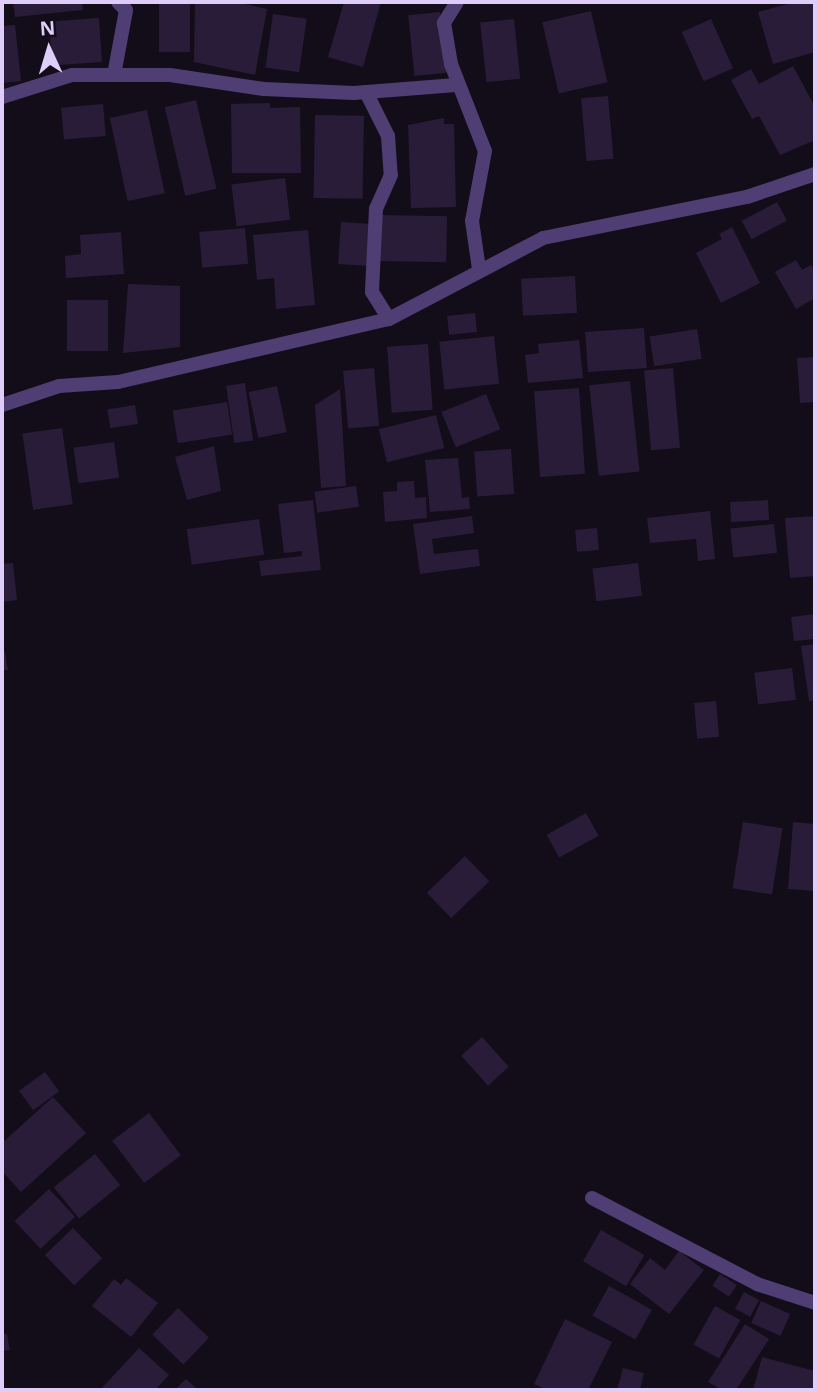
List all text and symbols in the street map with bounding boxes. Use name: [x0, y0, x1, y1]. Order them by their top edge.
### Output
north arrow: [14, 14, 84, 84]
text: N: [39, 15, 56, 42]

